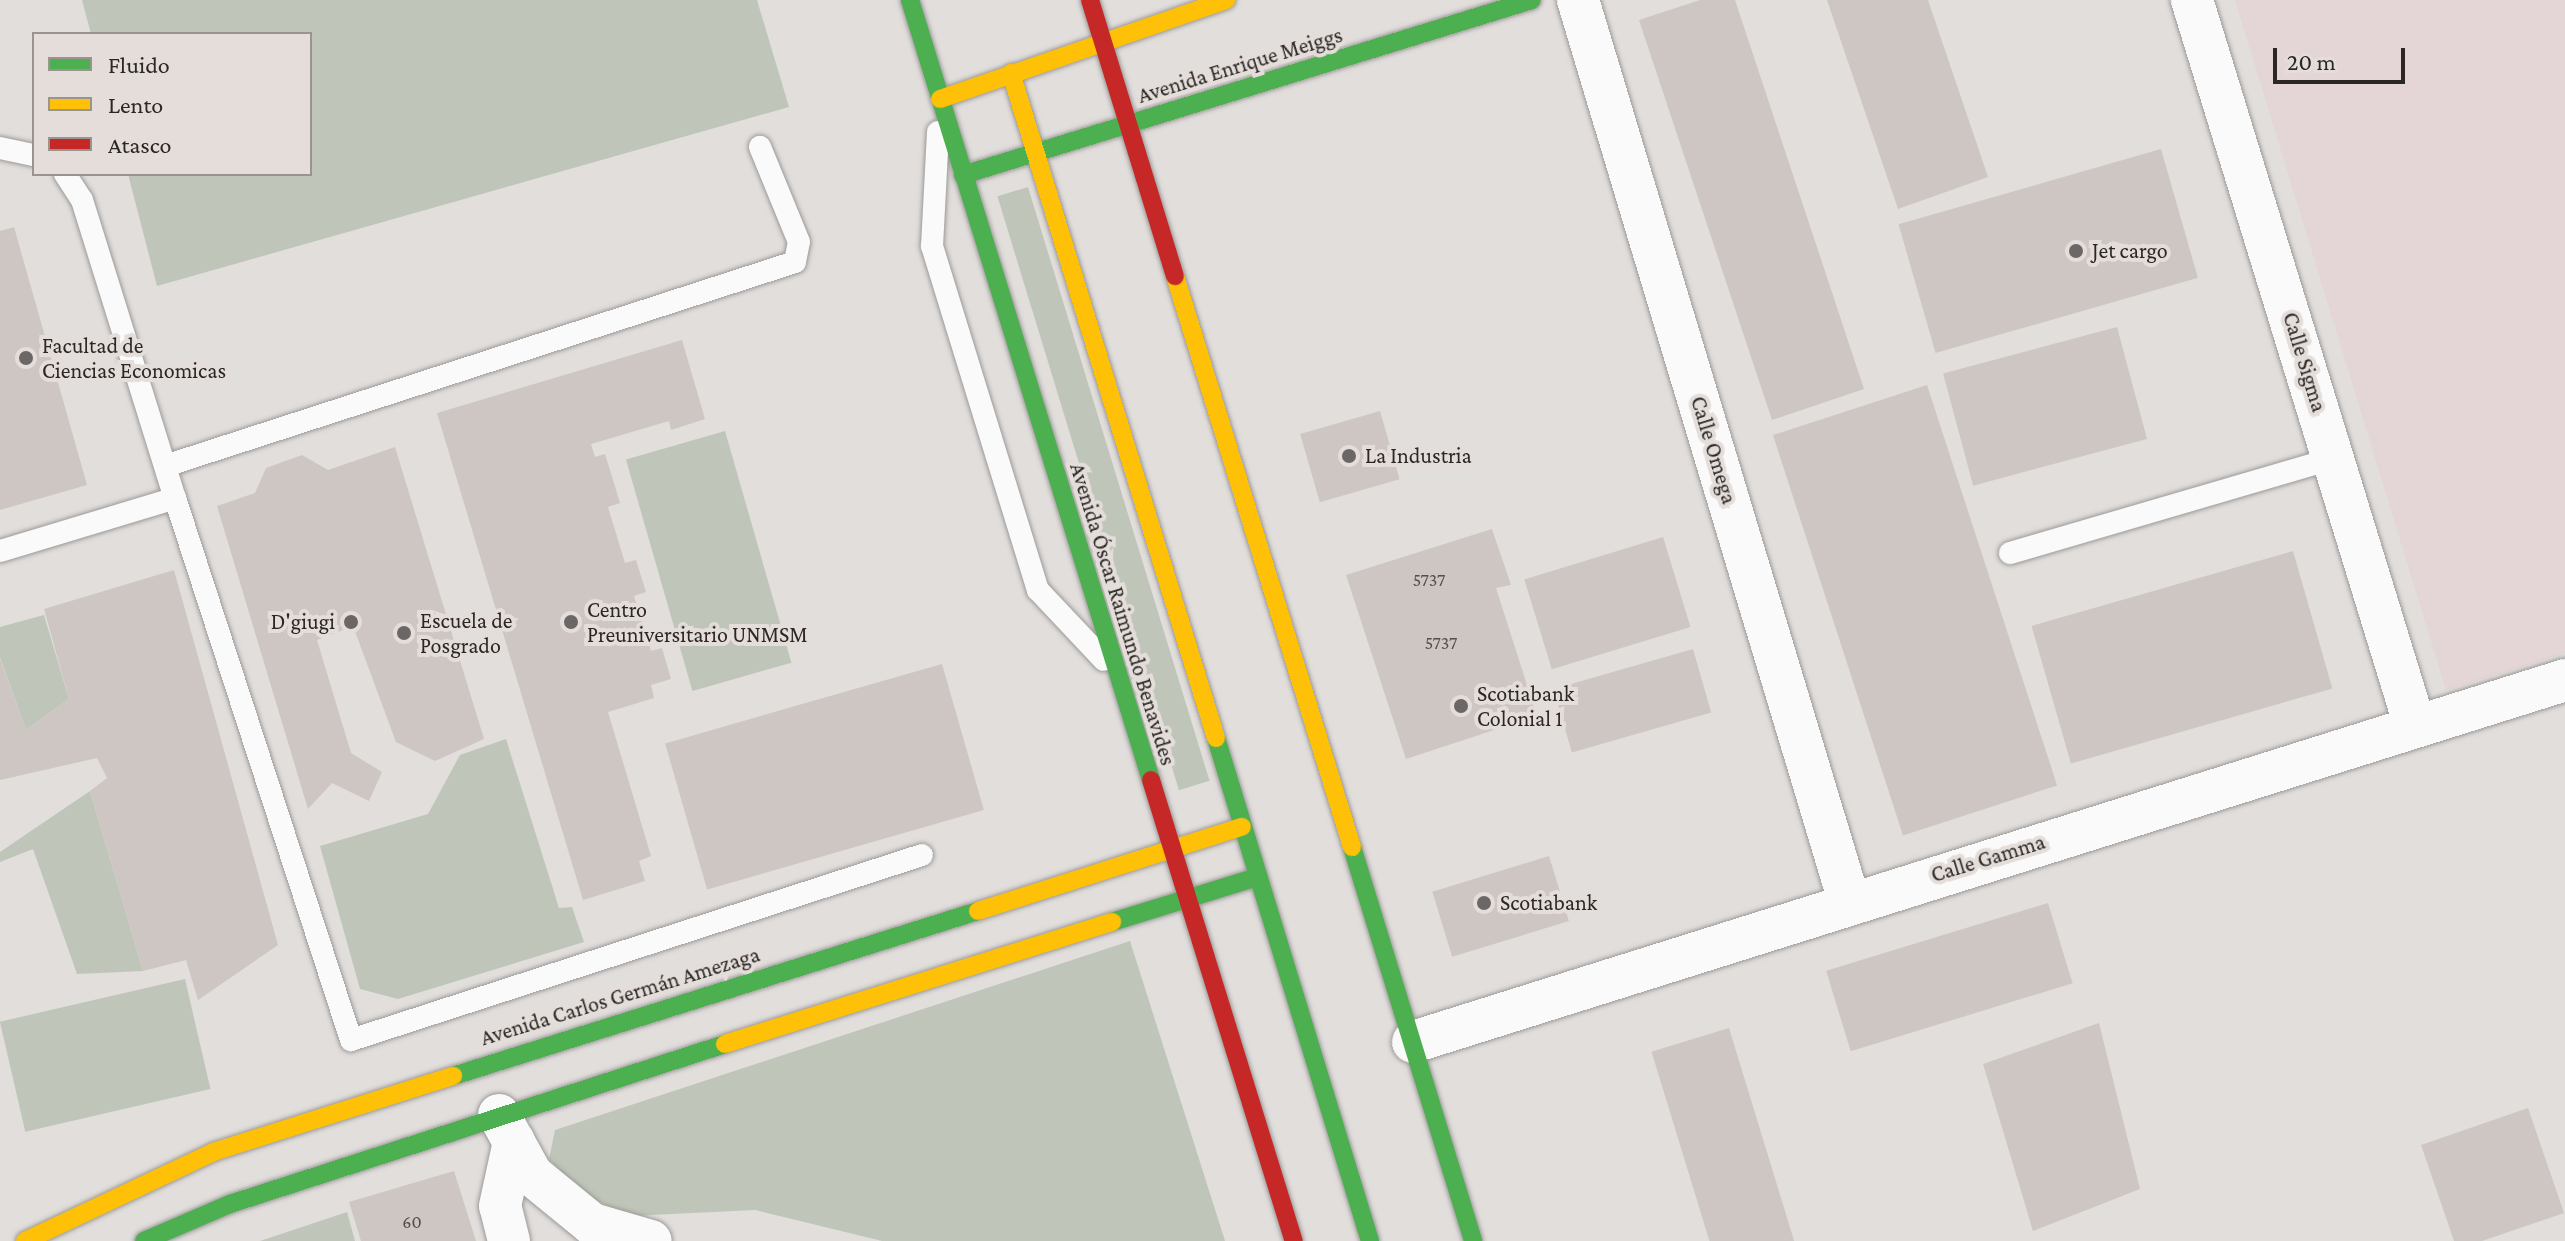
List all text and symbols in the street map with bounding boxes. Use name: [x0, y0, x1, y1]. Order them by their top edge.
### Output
street label: Avenida Enrique Meiggs: [1134, 21, 1346, 109]
legend: [32, 32, 312, 176]
scale bar: [2277, 32, 2409, 82]
text: 20 m: [2287, 48, 2336, 75]
text: Fluido: [108, 51, 170, 78]
text: Lento: [108, 91, 163, 118]
text: Atasco: [108, 131, 172, 158]
place label: Jet cargo: [2092, 238, 2168, 264]
marker: Jet cargo: [2067, 242, 2085, 260]
street label: Calle Sigma: [2277, 309, 2333, 415]
place label: Facultad de Ciencias Economicas: [42, 332, 226, 384]
marker: Facultad de Ciencias Economicas: [17, 349, 35, 367]
street label: Calle Omega: [1685, 393, 1743, 507]
place label: La Industria: [1365, 443, 1472, 469]
marker: La Industria: [1340, 447, 1358, 465]
street label: Avenida Óscar Raimundo Benavides: [1064, 460, 1182, 768]
house number: 5737: [1413, 569, 1445, 591]
place label: Centro Preuniversitario UNMSM: [587, 596, 808, 648]
place label: Escuela de Posgrado: [420, 607, 512, 658]
place label: D'giugi: [271, 609, 335, 635]
marker: D'giugi: [342, 613, 360, 631]
marker: Centro Preuniversitario UNMSM: [562, 613, 580, 631]
marker: Escuela de Posgrado: [395, 624, 413, 642]
house number: 5737: [1425, 632, 1457, 654]
place label: Scotiabank Colonial 1: [1477, 680, 1574, 732]
marker: Scotiabank Colonial 1: [1452, 697, 1470, 715]
street label: Calle Gamma: [1928, 828, 2048, 888]
place label: Scotiabank: [1500, 890, 1597, 916]
marker: Scotiabank: [1475, 894, 1493, 912]
street label: Avenida Carlos Germán Amezaga: [477, 941, 763, 1051]
house number: 60: [402, 1211, 422, 1233]

